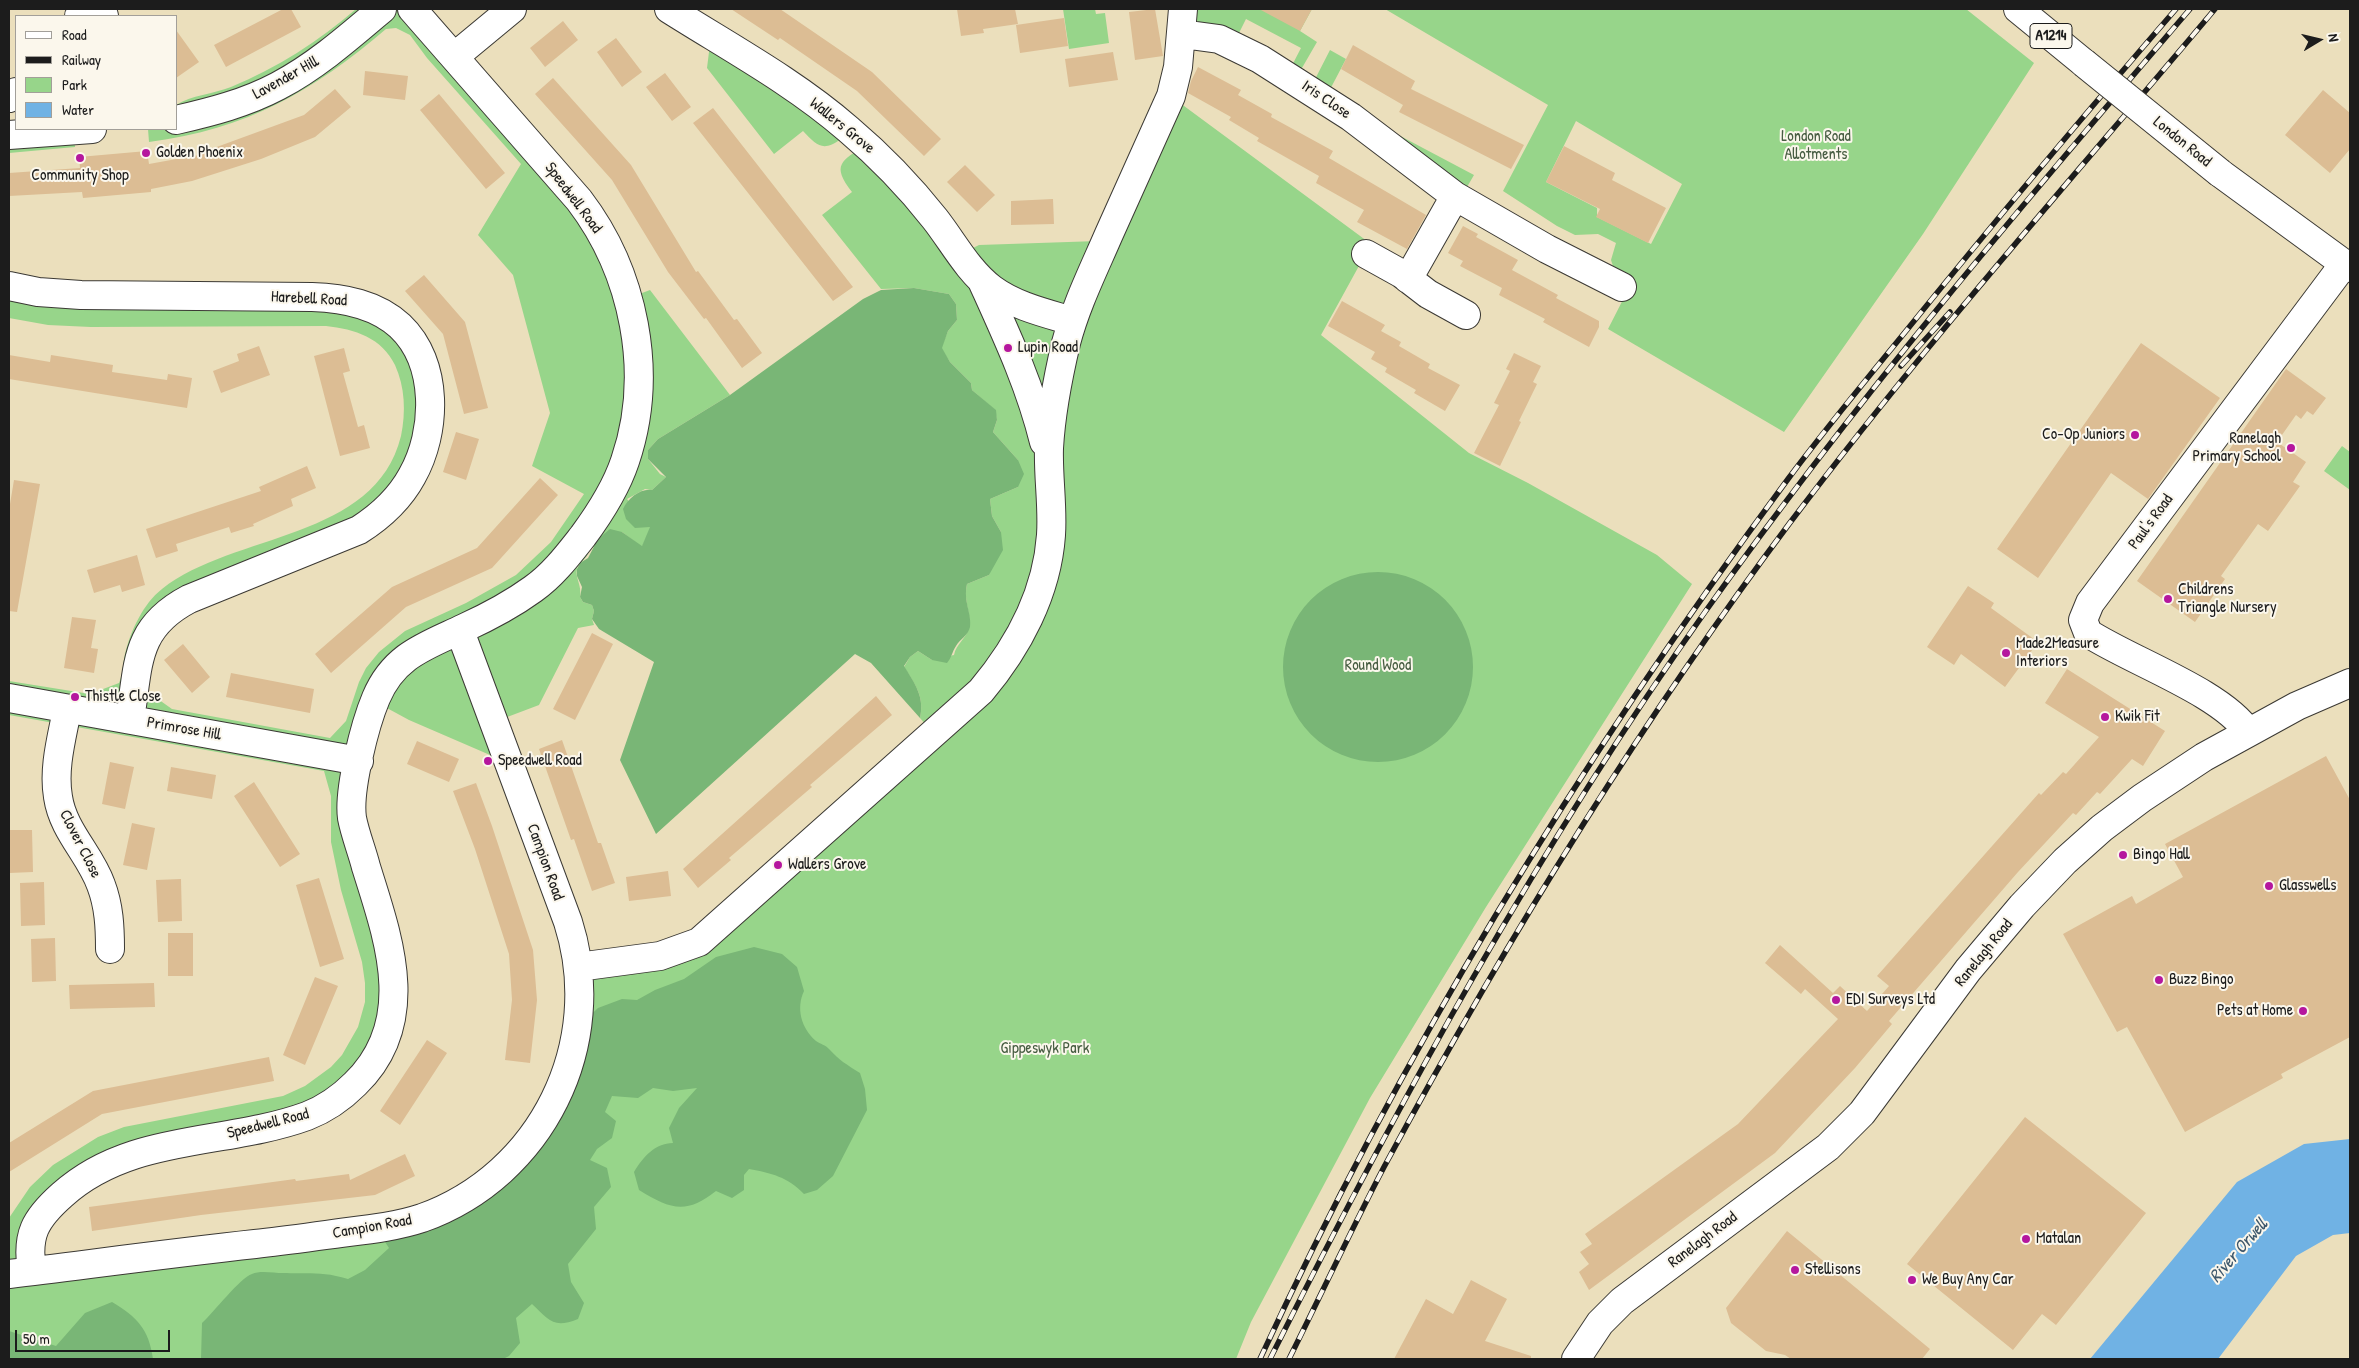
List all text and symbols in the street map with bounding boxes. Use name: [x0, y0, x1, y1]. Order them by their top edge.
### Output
legend: [15, 15, 178, 130]
north arrow: [2294, 15, 2344, 65]
text: Road: [62, 24, 87, 45]
road number: A1214: [2030, 24, 2072, 48]
text: N: [2324, 32, 2344, 43]
text: Railway: [62, 49, 101, 70]
street label: Lavender Hill: [250, 52, 322, 104]
text: Park: [62, 74, 87, 95]
street label: Iris Close: [1298, 77, 1354, 123]
street label: Wallers Grove: [805, 94, 879, 158]
text: Water: [62, 99, 94, 120]
street label: London Road: [2149, 113, 2215, 171]
park label: London Road Allotments: [1781, 127, 1851, 165]
place label: Golden Phoenix: [156, 143, 243, 163]
marker: Golden Phoenix: [140, 147, 152, 159]
marker: Community Shop: [74, 152, 86, 164]
street label: Speedwell Road: [540, 159, 606, 237]
place label: Community Shop: [31, 166, 129, 186]
street label: Harebell Road: [271, 287, 347, 311]
place label: Lupin Road: [1018, 338, 1078, 358]
marker: Lupin Road: [1002, 342, 1014, 354]
place label: Co-Op Juniors: [2042, 425, 2125, 445]
marker: Co-Op Juniors: [2129, 429, 2141, 441]
place label: Ranelagh Primary School: [2192, 429, 2281, 467]
marker: Ranelagh Primary School: [2285, 442, 2297, 454]
street label: Paul's Road: [2125, 491, 2177, 553]
place label: Childrens Triangle Nursery: [2178, 580, 2277, 618]
marker: Childrens Triangle Nursery: [2162, 593, 2174, 605]
place label: Made2Measure Interiors: [2016, 634, 2099, 672]
marker: Made2Measure Interiors: [2000, 647, 2012, 659]
park label: Round Wood: [1345, 656, 1411, 676]
place label: Thistle Close: [85, 687, 161, 707]
marker: Thistle Close: [69, 691, 81, 703]
place label: Kwik Fit: [2115, 707, 2160, 727]
marker: Kwik Fit: [2099, 711, 2111, 723]
street label: Primrose Hill: [145, 713, 223, 745]
place label: Speedwell Road: [498, 751, 582, 771]
marker: Speedwell Road: [482, 755, 494, 767]
street label: Clover Close: [55, 807, 105, 881]
street label: Campion Road: [522, 821, 568, 903]
place label: Bingo Hall: [2133, 845, 2190, 865]
marker: Bingo Hall: [2117, 849, 2129, 861]
place label: Wallers Grove: [788, 855, 866, 875]
marker: Wallers Grove: [772, 859, 784, 871]
place label: Glasswells: [2279, 876, 2336, 896]
marker: Glasswells: [2263, 880, 2275, 892]
street label: Ranelagh Road: [1951, 915, 2017, 991]
place label: Buzz Bingo: [2169, 970, 2233, 990]
marker: Buzz Bingo: [2153, 974, 2165, 986]
place label: EDI Surveys Ltd: [1846, 990, 1935, 1010]
marker: EDI Surveys Ltd: [1830, 994, 1842, 1006]
place label: Pets at Home: [2217, 1001, 2293, 1021]
marker: Pets at Home: [2297, 1005, 2309, 1017]
park label: Gippeswyk Park: [1001, 1039, 1089, 1059]
street label: Speedwell Road: [225, 1105, 311, 1143]
street label: Ranelagh Road: [1665, 1208, 1741, 1272]
street label: Campion Road: [331, 1211, 413, 1243]
water label: River Orwell: [2205, 1215, 2273, 1287]
place label: Matalan: [2036, 1229, 2081, 1249]
marker: Matalan: [2020, 1233, 2032, 1245]
place label: Stellisons: [1805, 1260, 1861, 1280]
marker: Stellisons: [1789, 1264, 1801, 1276]
place label: We Buy Any Car: [1922, 1270, 2014, 1290]
marker: We Buy Any Car: [1906, 1274, 1918, 1286]
scale bar: [18, 1320, 172, 1352]
text: 50 m: [23, 1328, 50, 1349]

